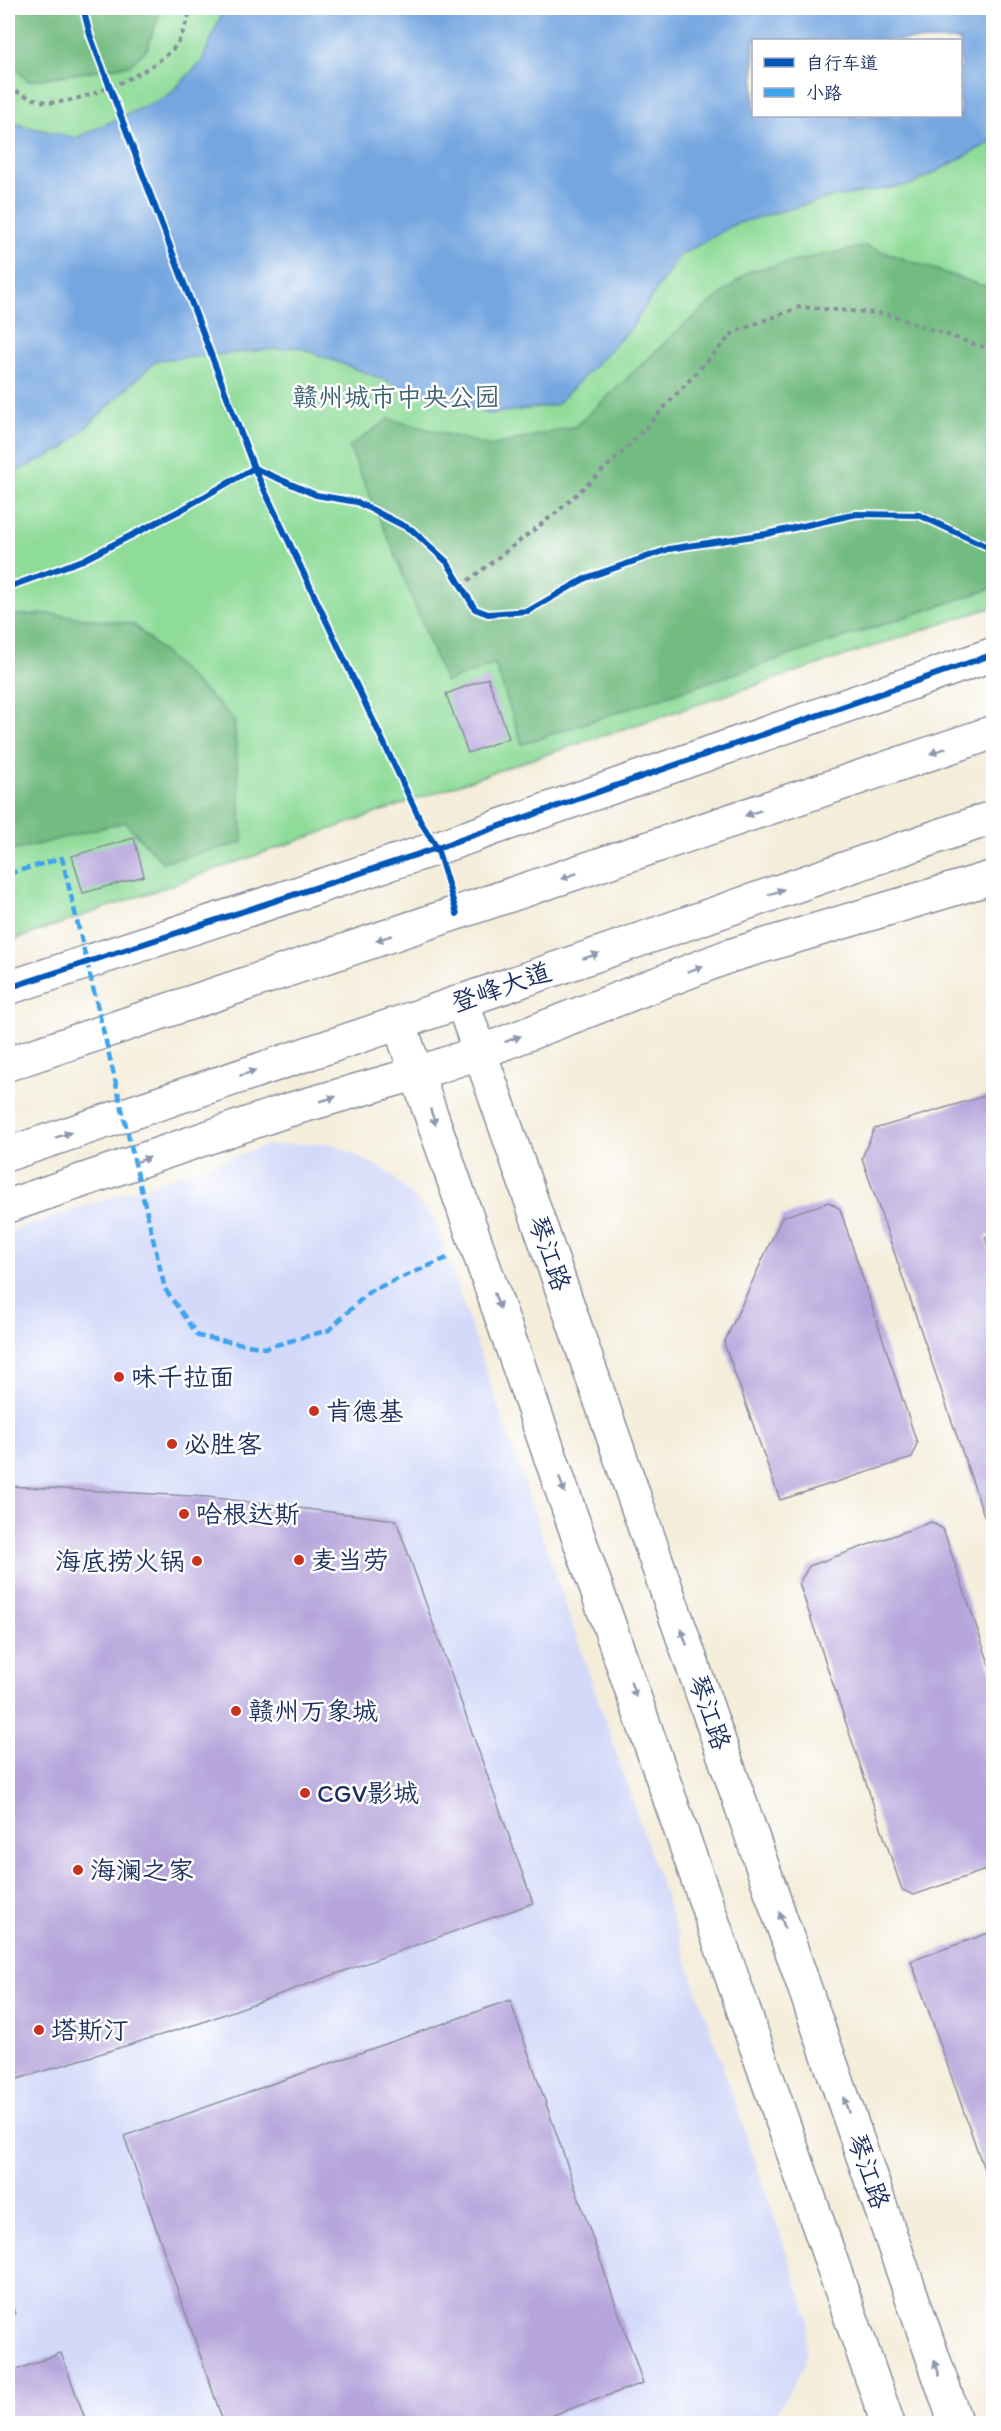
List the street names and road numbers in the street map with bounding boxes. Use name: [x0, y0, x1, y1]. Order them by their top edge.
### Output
street label: 登峰大道: [447, 955, 555, 1019]
street label: 琴江路: [522, 1211, 578, 1295]
street label: 琴江路: [682, 1670, 738, 1754]
street label: 琴江路: [841, 2129, 897, 2213]

